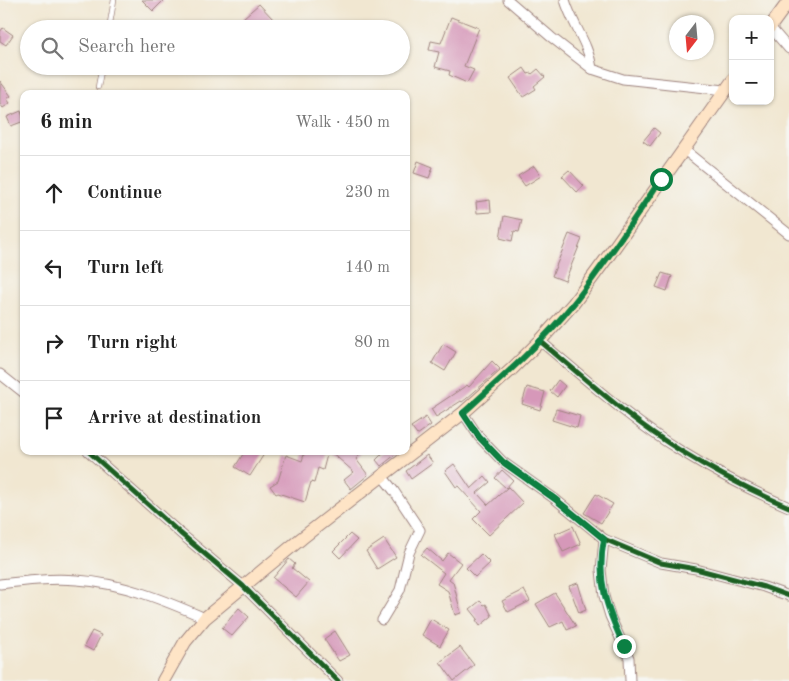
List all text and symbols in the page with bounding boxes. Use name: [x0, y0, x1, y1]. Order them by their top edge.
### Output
north arrow: [669, 15, 714, 60]
map controls: [729, 15, 774, 105]
button: +: [729, 15, 774, 60]
search box: [20, 20, 410, 75]
icon: search: [38, 34, 66, 62]
text: Search here: [78, 38, 175, 57]
button: −: [729, 60, 774, 105]
text: 6 min: [40, 112, 93, 133]
text: Walk · 450 m: [295, 115, 390, 131]
route start: [650, 168, 673, 191]
icon: ahead: [40, 179, 68, 207]
text: Continue: [87, 184, 162, 203]
text: 230 m: [345, 185, 390, 201]
icon: left: [40, 254, 68, 282]
text: Turn left: [87, 259, 164, 278]
text: 140 m: [345, 260, 390, 276]
icon: right: [40, 329, 68, 357]
text: Turn right: [87, 334, 177, 353]
text: 80 m: [354, 335, 390, 351]
icon: arrive: [40, 404, 68, 432]
text: Arrive at destination: [87, 409, 261, 428]
route end: [613, 635, 636, 658]

